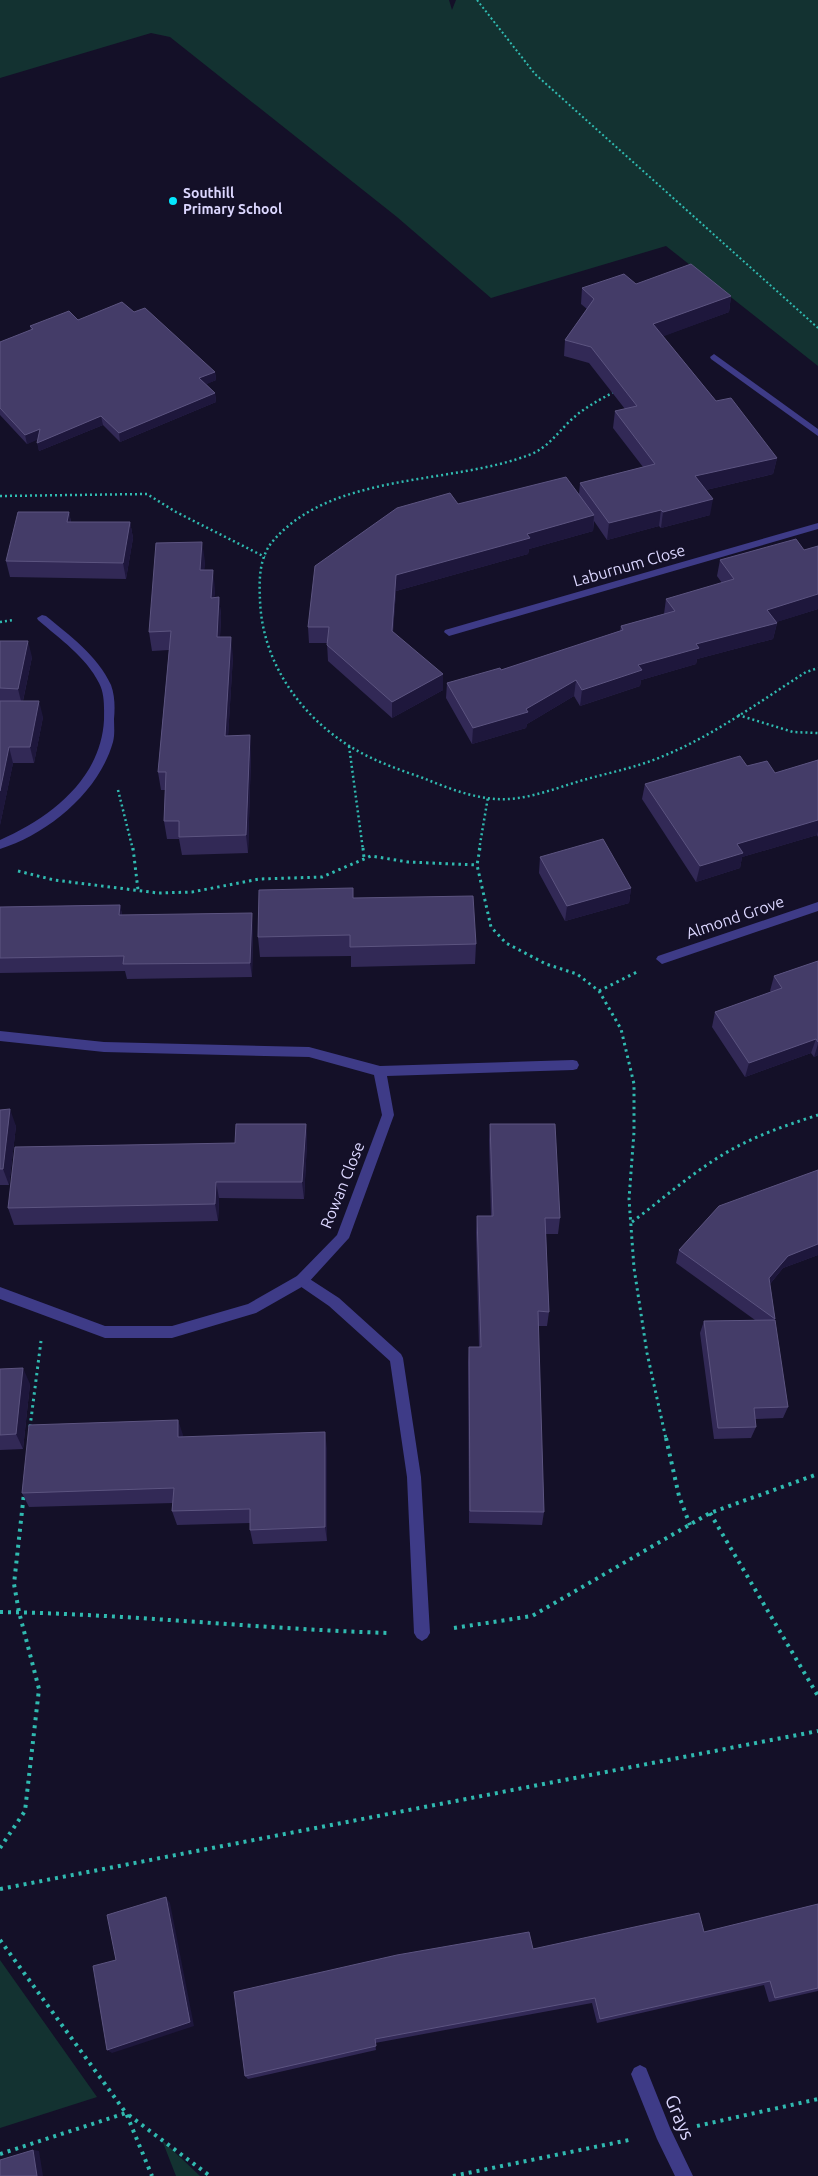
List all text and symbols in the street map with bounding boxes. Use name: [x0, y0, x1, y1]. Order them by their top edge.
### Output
place label: Southill Primary School: [183, 185, 282, 217]
marker: Southill Primary School: [167, 195, 179, 207]
street label: Laburnum Close: [571, 540, 687, 590]
street label: Almond Grove: [684, 892, 786, 942]
street label: Rowan Close: [316, 1139, 368, 1231]
street label: Grays: [661, 2091, 699, 2143]

